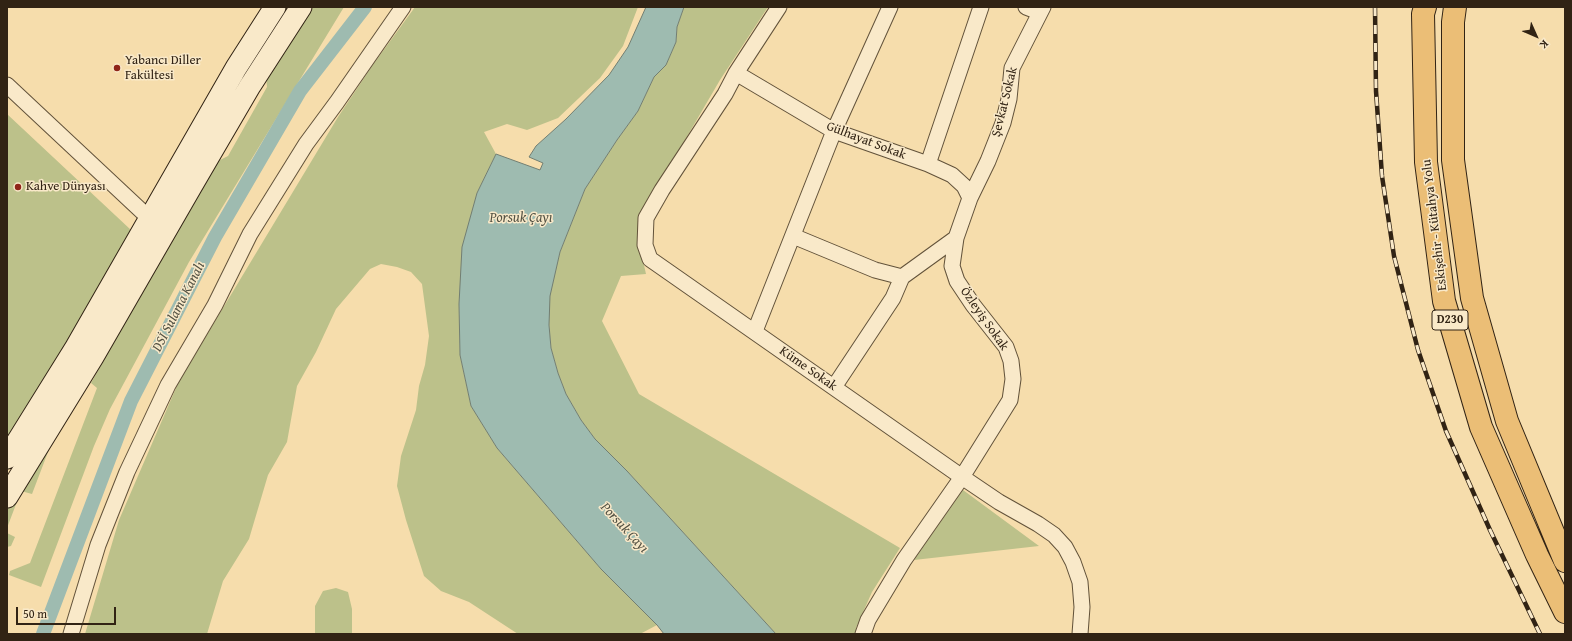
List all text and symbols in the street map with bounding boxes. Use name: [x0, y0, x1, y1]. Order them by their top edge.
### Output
north arrow: [1516, 16, 1556, 56]
text: K: [1536, 36, 1553, 53]
place label: Yabancı Diller Fakültesi: [125, 53, 201, 84]
marker: Yabancı Diller Fakültesi: [112, 63, 122, 73]
street label: Şevkat Sokak: [989, 65, 1021, 139]
street label: Gülhayat Sokak: [824, 119, 908, 163]
street label: Eskişehir - Kütahya Yolu: [1419, 158, 1451, 292]
place label: Kahve Dünyası: [26, 179, 106, 195]
marker: Kahve Dünyası: [13, 182, 23, 192]
water label: Porsuk Çayı: [490, 210, 552, 226]
water label: DSİ Sulama Kanalı: [149, 259, 209, 355]
street label: Özleyiş Sokak: [956, 284, 1012, 354]
road number: D230: [1432, 310, 1468, 330]
street label: Küme Sokak: [776, 343, 840, 395]
water label: Porsuk Çayı: [596, 499, 652, 557]
scale bar: [18, 599, 118, 625]
text: 50 m: [23, 605, 47, 622]

